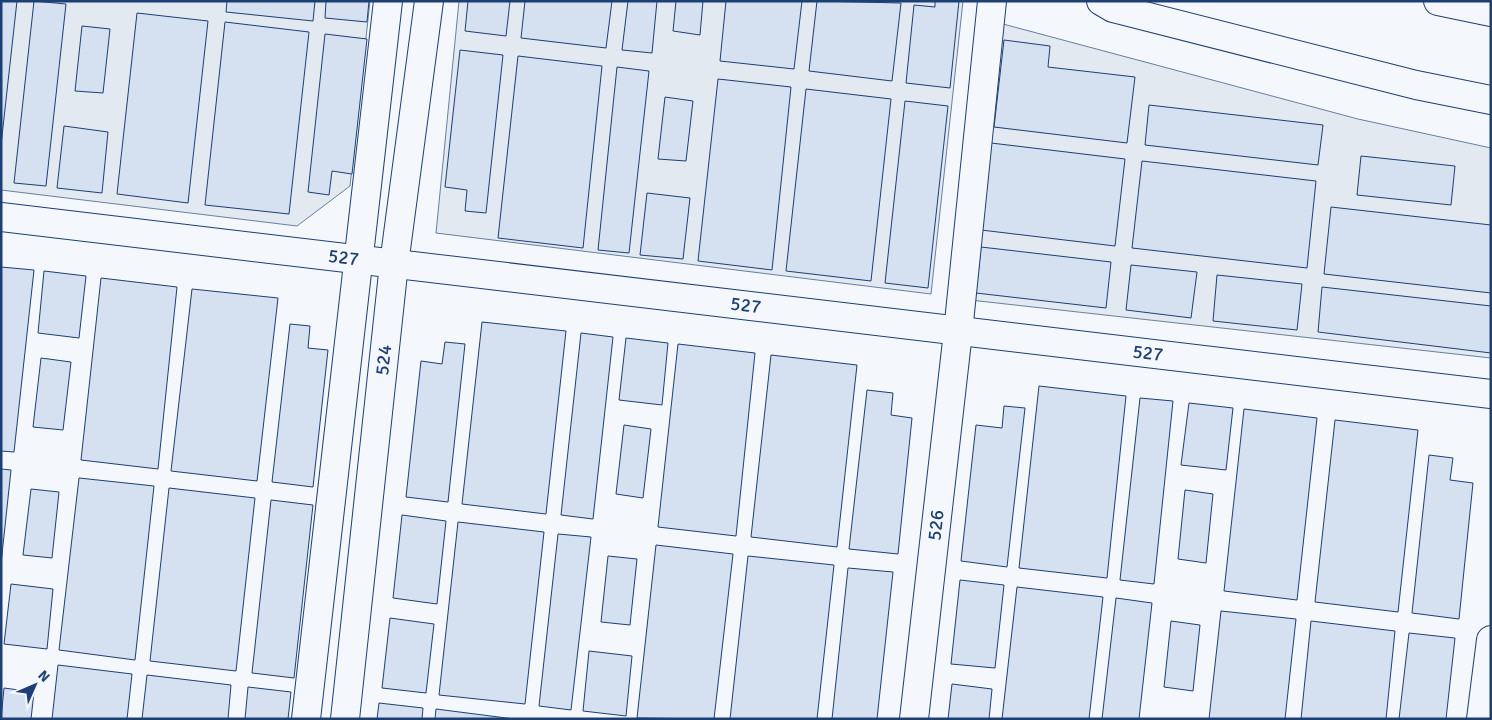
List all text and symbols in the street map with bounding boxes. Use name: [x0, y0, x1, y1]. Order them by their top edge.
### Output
street label: 527: [327, 244, 360, 271]
street label: 527: [729, 292, 762, 319]
street label: 527: [1131, 340, 1165, 367]
street label: 524: [370, 343, 397, 377]
street label: 526: [922, 509, 950, 542]
north arrow: [10, 660, 60, 710]
text: N: [34, 667, 53, 686]

